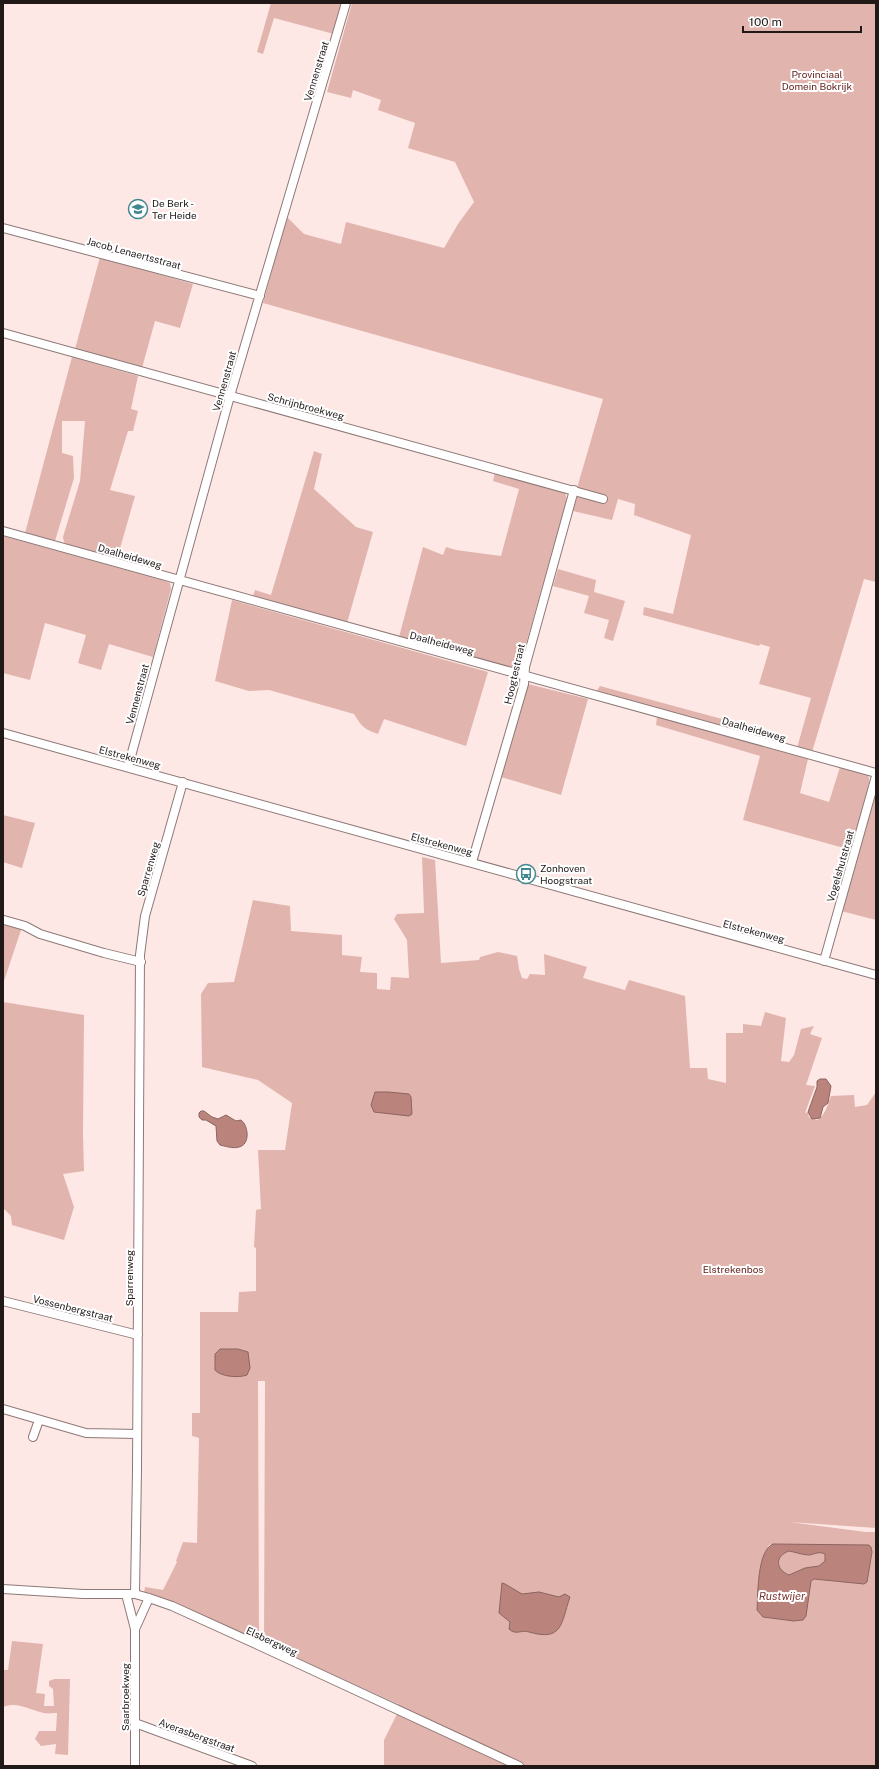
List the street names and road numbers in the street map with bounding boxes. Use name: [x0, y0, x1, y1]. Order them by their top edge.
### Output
street label: Vennenstraat: [301, 39, 331, 102]
street label: Jacob Lenaertsstraat: [86, 235, 182, 271]
street label: Vennenstraat: [210, 349, 238, 413]
street label: Schrijnbroekweg: [266, 390, 346, 422]
street label: Daalheideweg: [97, 541, 163, 571]
street label: Daalheideweg: [409, 629, 475, 657]
street label: Hoogtestraat: [501, 642, 527, 705]
street label: Vennenstraat: [123, 662, 151, 726]
street label: Daalheideweg: [721, 714, 787, 744]
street label: Elstrekenweg: [98, 743, 162, 771]
street label: Vogelshutstraat: [824, 829, 856, 903]
street label: Elstrekenweg: [410, 830, 474, 858]
street label: Sparrenweg: [134, 840, 162, 898]
street label: Elstrekenweg: [722, 917, 786, 945]
street label: Sparrenweg: [123, 1250, 135, 1306]
street label: Vossenbergstraat: [32, 1292, 114, 1324]
street label: Elsbergweg: [244, 1624, 300, 1658]
street label: Saarbroekweg: [119, 1663, 131, 1731]
street label: Averasbergstraat: [157, 1716, 237, 1754]

